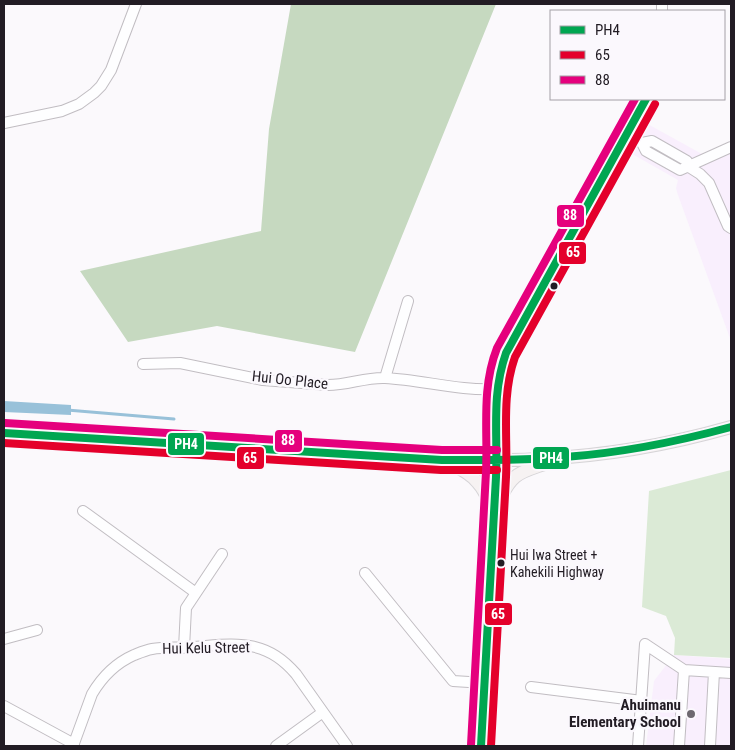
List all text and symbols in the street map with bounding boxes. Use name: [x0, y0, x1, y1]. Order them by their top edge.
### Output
legend: [550, 10, 725, 100]
text: PH4: [595, 21, 620, 39]
text: 65: [595, 46, 610, 64]
text: 88: [595, 71, 610, 89]
line badge: 88: [556, 204, 585, 228]
text: 88: [563, 207, 577, 223]
line badge: 65: [558, 241, 587, 265]
text: 65: [566, 244, 580, 260]
unlabelled marker: [549, 281, 559, 291]
street label: Hui Oo Place: [251, 367, 329, 393]
line badge: 88: [274, 429, 303, 453]
line badge: PH4: [167, 432, 205, 456]
text: 88: [281, 432, 295, 448]
text: PH4: [174, 436, 198, 452]
line badge: 65: [236, 446, 265, 470]
line badge: PH4: [532, 446, 570, 470]
text: 65: [243, 450, 257, 466]
text: PH4: [539, 450, 563, 466]
place label: Hui Iwa Street + Kahekili Highway: [510, 547, 604, 580]
marker: Hui Iwa Street + Kahekili Highway: [496, 558, 506, 568]
line badge: 65: [484, 602, 513, 626]
text: 65: [491, 606, 505, 622]
street label: Hui Kelu Street: [162, 638, 250, 658]
place label: Ahuimanu Elementary School: [569, 696, 681, 731]
marker: Ahuimanu Elementary School: [685, 708, 697, 720]

